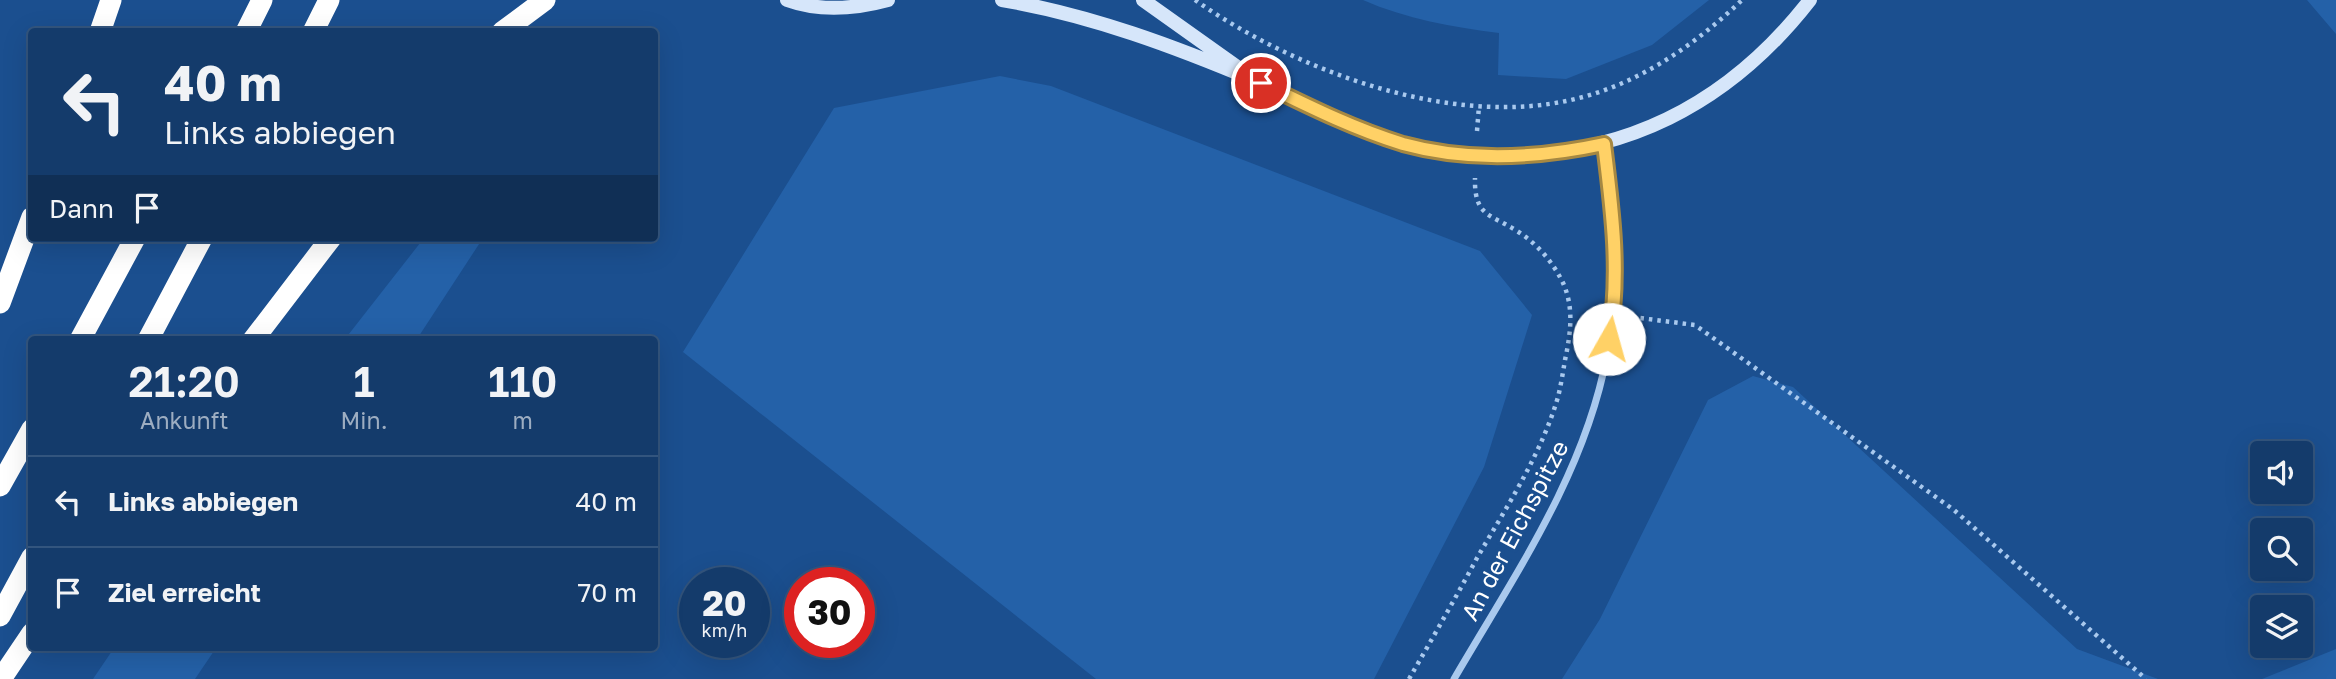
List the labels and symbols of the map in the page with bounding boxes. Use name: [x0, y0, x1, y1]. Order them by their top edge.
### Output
pin: [1231, 53, 1291, 113]
position arrow: [1572, 302, 1646, 376]
street label: An der Eichspitze: [1454, 435, 1574, 625]
speed limit sign: 30: [784, 567, 875, 658]

